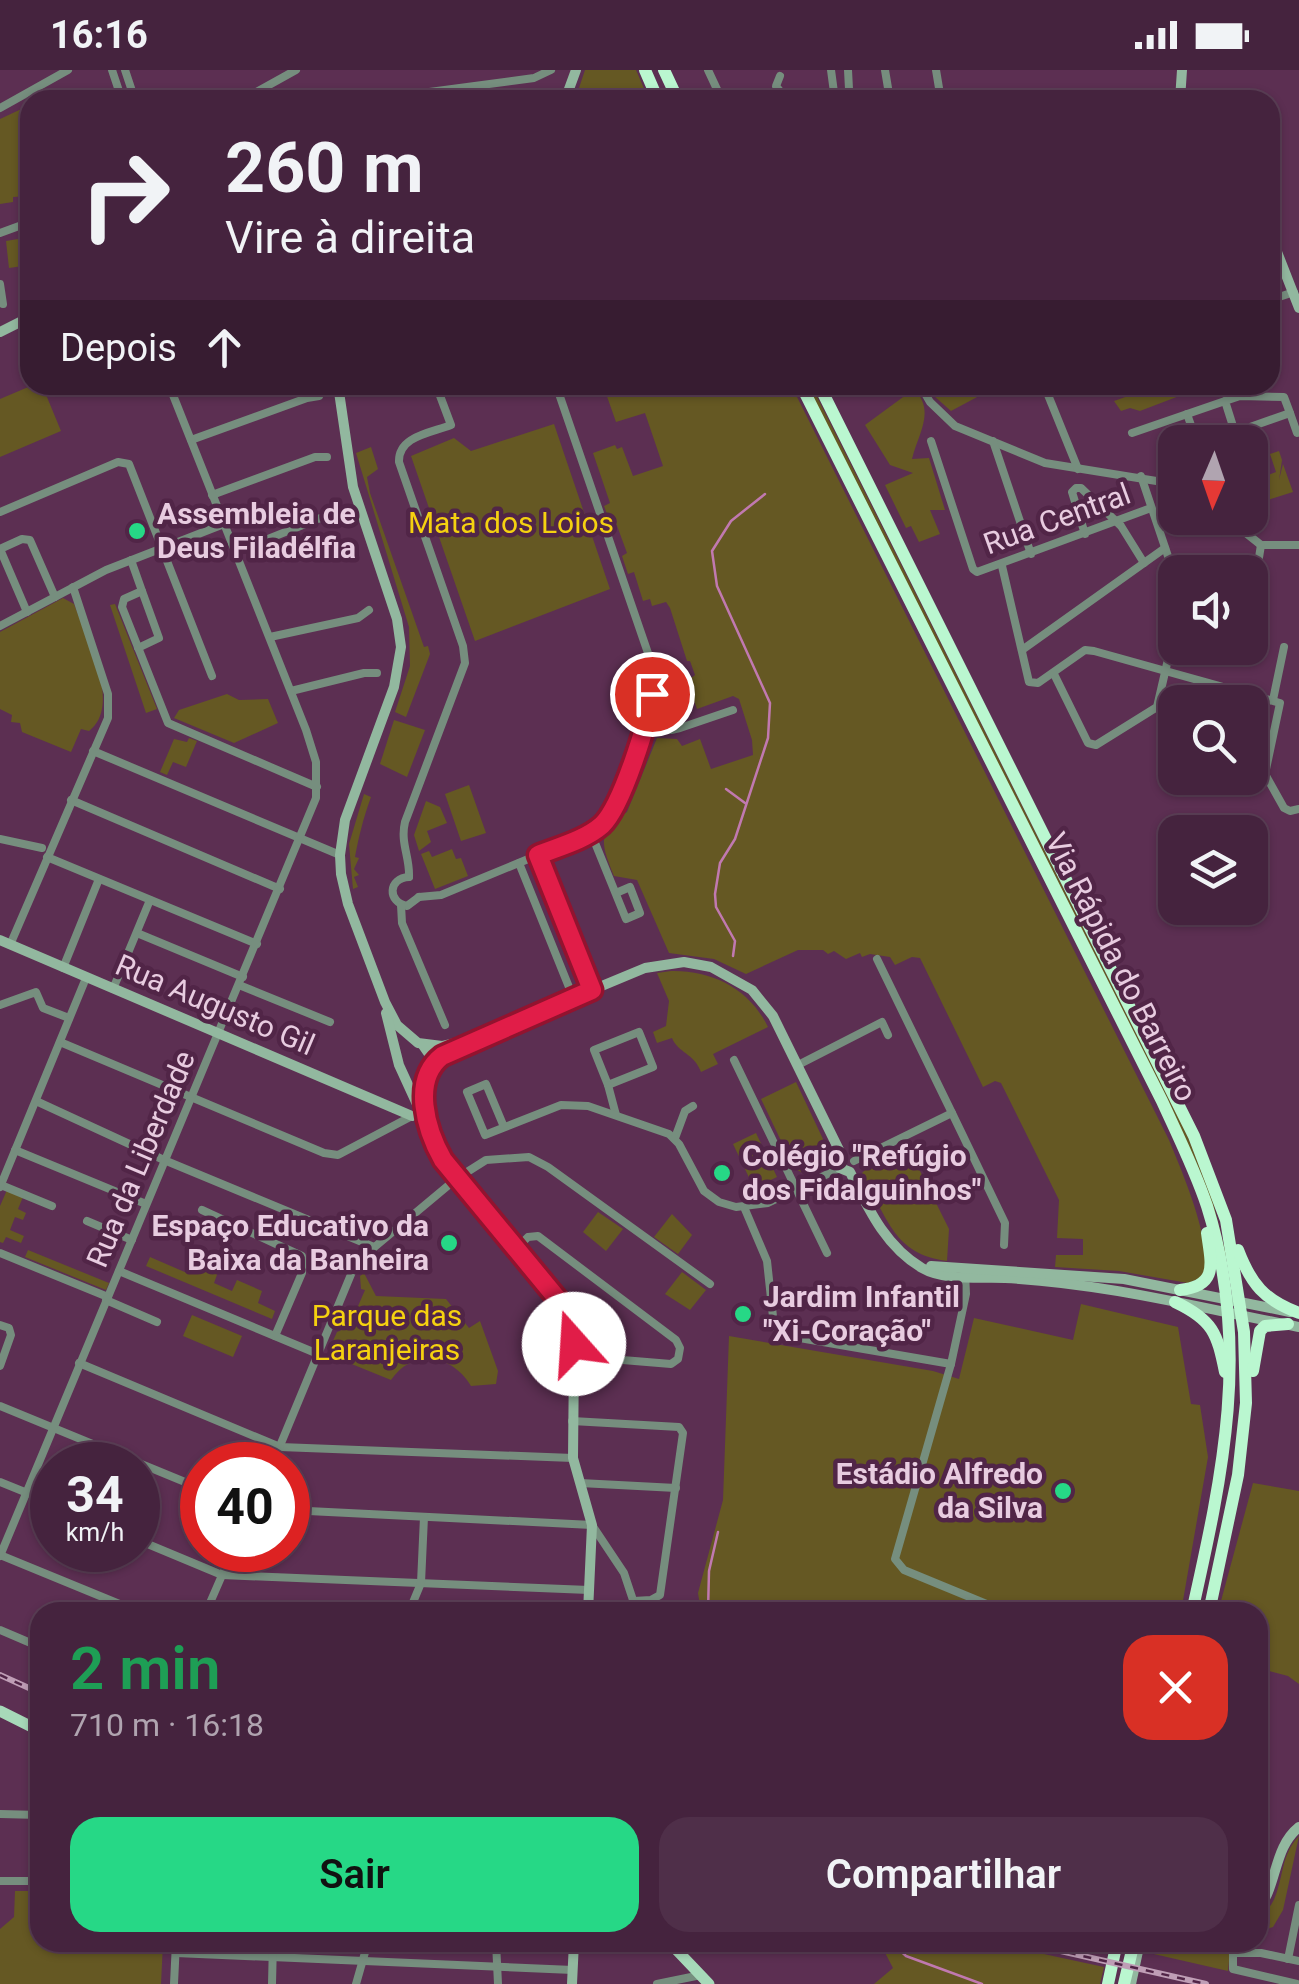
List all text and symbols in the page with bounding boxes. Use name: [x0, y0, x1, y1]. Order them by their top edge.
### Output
text: 16:16: [50, 13, 148, 57]
text: 260 m: [225, 127, 424, 209]
icon: right: [60, 130, 190, 260]
text: Vire à direita: [225, 211, 475, 264]
icon: ahead: [197, 320, 252, 375]
text: Depois: [60, 326, 177, 370]
north arrow: [1158, 425, 1268, 535]
map controls: [1158, 425, 1268, 925]
street label: Rua Central: [979, 476, 1135, 561]
place label: Assembleia de Deus Filadélfia: [157, 496, 356, 565]
park label: Mata dos Loios: [408, 505, 614, 540]
marker: Assembleia de Deus Filadélfia: [126, 520, 148, 542]
button: sound: [1158, 555, 1268, 665]
pin: [610, 652, 695, 737]
icon: arrive: [625, 667, 680, 722]
button: search: [1158, 685, 1268, 795]
button: layers: [1158, 815, 1268, 925]
street label: Via Rápida do Barreiro: [1039, 827, 1204, 1107]
street label: Rua Augusto Gil: [110, 947, 320, 1062]
street label: Rua da Liberdade: [79, 1045, 202, 1272]
place label: Colégio "Refúgio dos Fidalguinhos": [742, 1138, 981, 1207]
marker: Colégio "Refúgio dos Fidalguinhos": [711, 1162, 733, 1184]
place label: Espaço Educativo da Baixa da Banheira: [151, 1208, 429, 1277]
marker: Espaço Educativo da Baixa da Banheira: [438, 1232, 460, 1254]
place label: Jardim Infantil "Xi-Coração": [763, 1279, 960, 1348]
position arrow: [522, 1292, 626, 1396]
park label: Parque das Laranjeiras: [312, 1298, 462, 1367]
marker: Jardim Infantil "Xi-Coração": [732, 1303, 754, 1325]
speed limit sign: 40: [180, 1442, 310, 1572]
place label: Estádio Alfredo da Silva: [836, 1456, 1043, 1525]
text: 34: [66, 1466, 124, 1524]
marker: Estádio Alfredo da Silva: [1052, 1480, 1074, 1502]
text: km/h: [66, 1518, 124, 1547]
text: 2 min: [70, 1633, 220, 1704]
button: close: [1123, 1635, 1228, 1740]
text: 710 m · 16:18: [70, 1706, 264, 1744]
button: Sair: [70, 1817, 639, 1932]
button: Compartilhar: [659, 1817, 1228, 1932]

